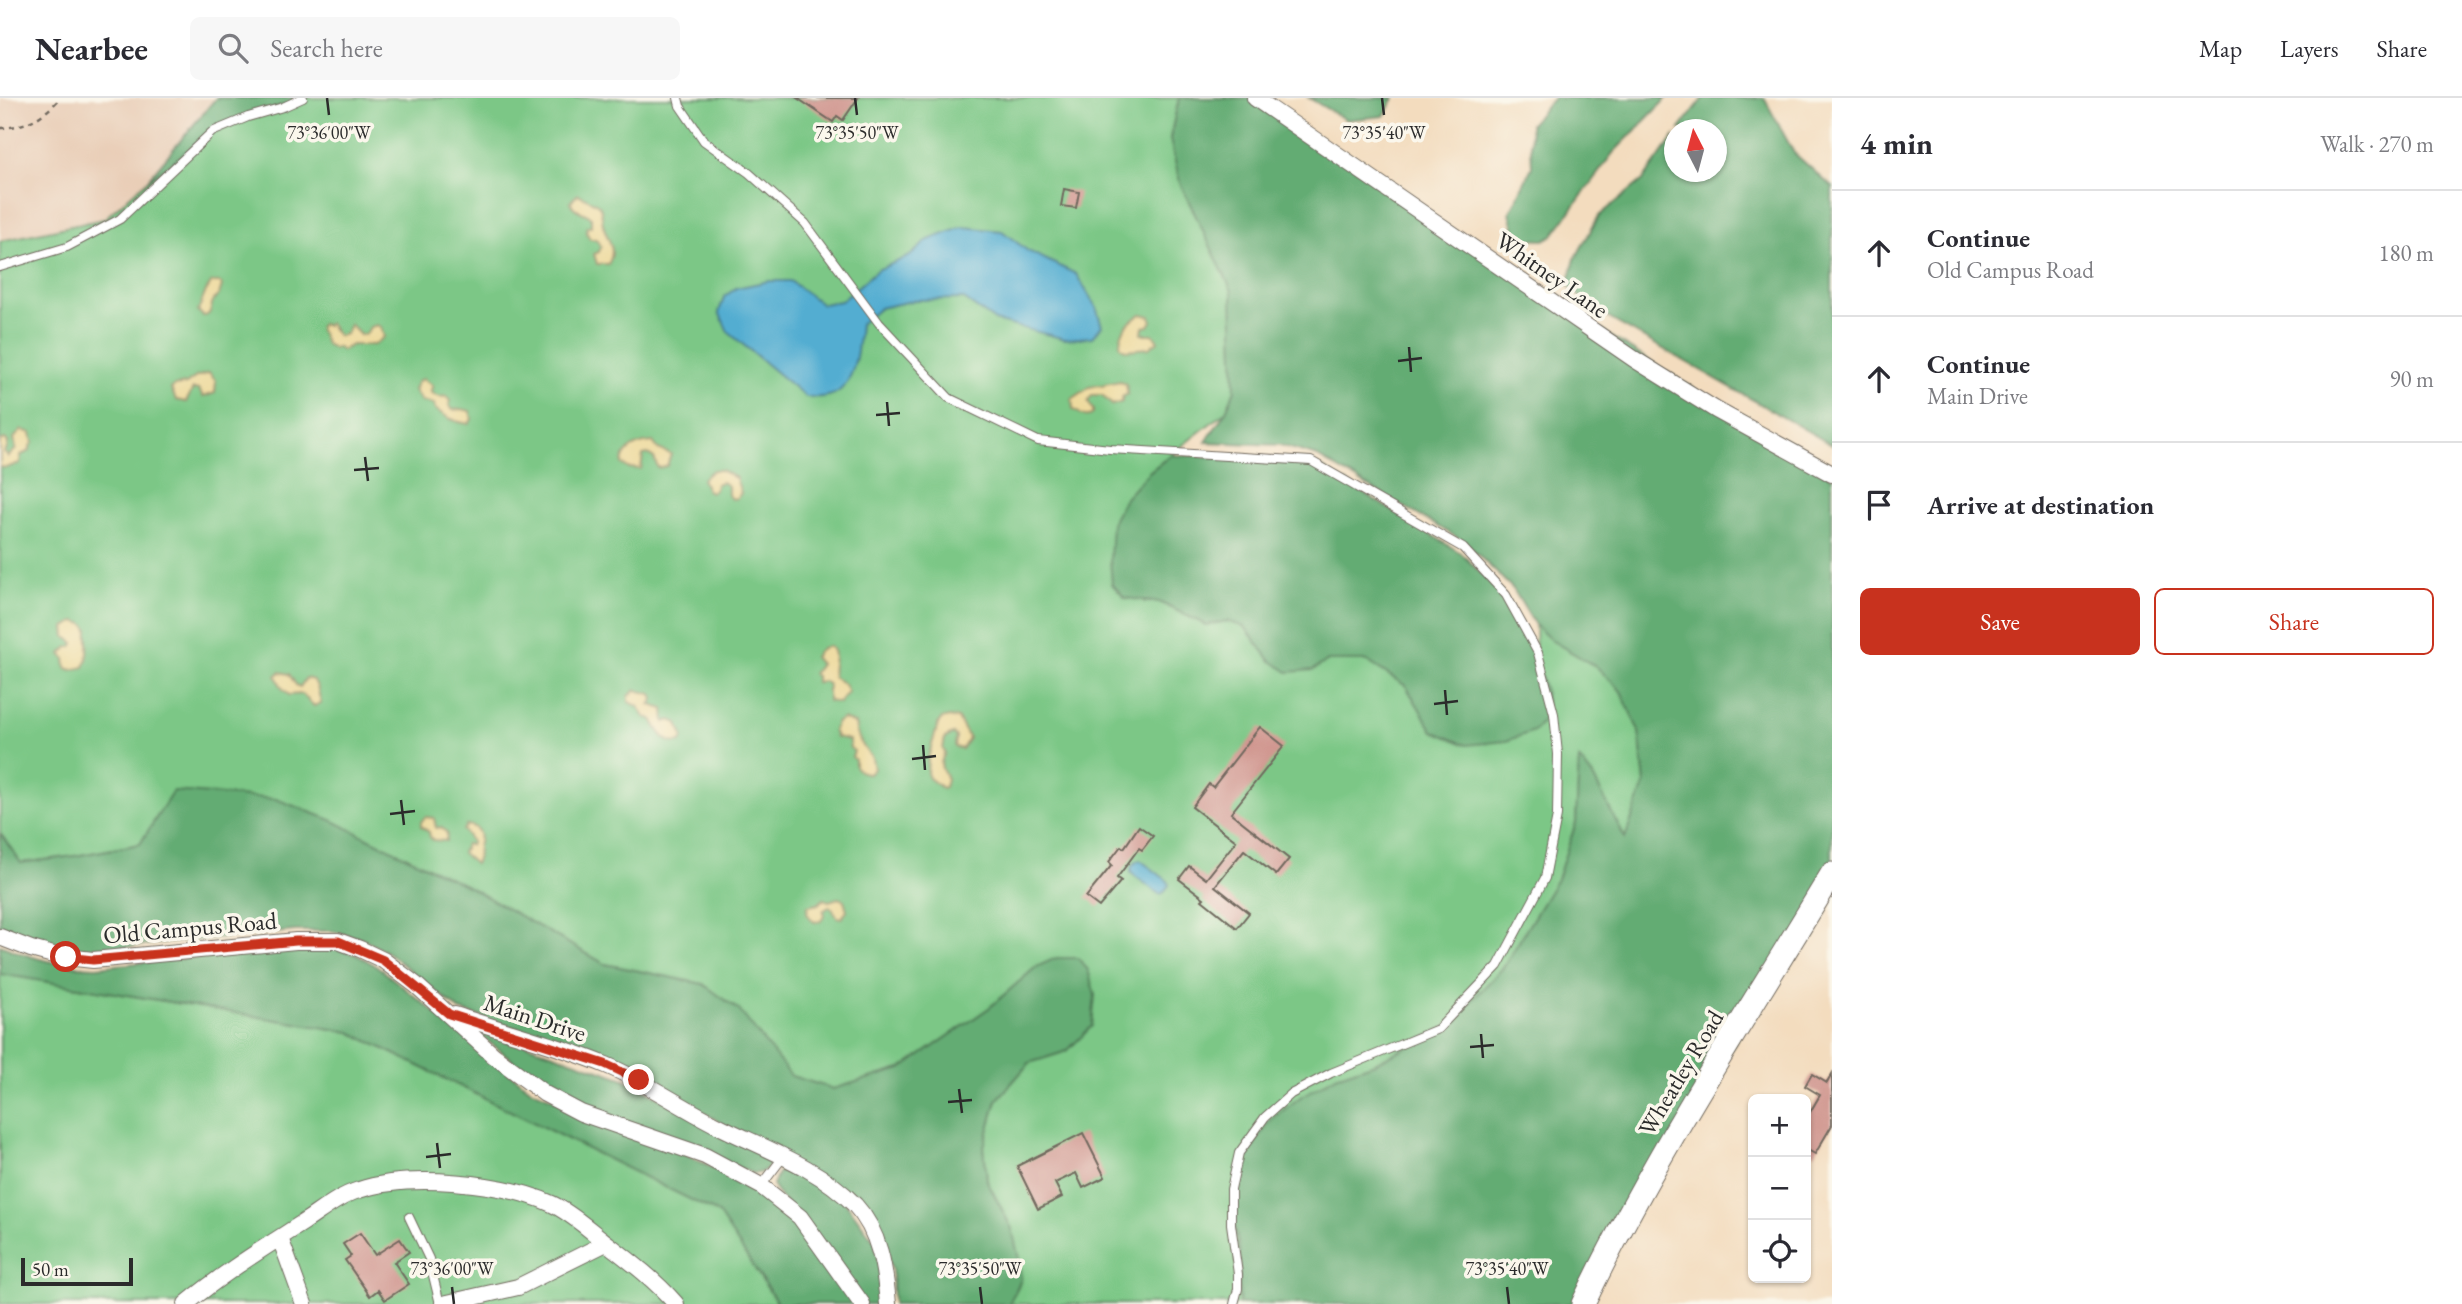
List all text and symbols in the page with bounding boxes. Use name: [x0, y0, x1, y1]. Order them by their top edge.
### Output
search box: [190, 17, 680, 80]
text: Nearbee: [35, 27, 148, 70]
icon: search: [214, 29, 252, 67]
text: Search here: [270, 31, 383, 65]
text: Map: [2199, 33, 2242, 64]
text: Layers: [2280, 33, 2339, 64]
text: Share: [2377, 33, 2427, 64]
north arrow: [1664, 119, 1727, 182]
text: 73°36'00"W: [287, 121, 371, 144]
text: 73°35'50"W: [815, 121, 899, 144]
text: 73°35'40"W: [1342, 121, 1426, 144]
text: 4 min: [1860, 124, 1933, 163]
text: Walk · 270 m: [2320, 129, 2434, 159]
text: Continue: [1927, 221, 2030, 255]
street label: Whitney Lane: [1490, 224, 1615, 325]
icon: ahead: [1860, 234, 1898, 272]
text: 180 m: [2378, 238, 2434, 268]
text: Old Campus Road: [1927, 255, 2094, 285]
text: Continue: [1927, 347, 2030, 381]
icon: ahead: [1860, 360, 1898, 398]
text: 90 m: [2389, 364, 2434, 394]
text: Main Drive: [1927, 381, 2028, 411]
icon: arrive: [1860, 486, 1898, 524]
text: Arrive at destination: [1927, 488, 2154, 522]
button: Save: [1860, 588, 2140, 655]
button: Share: [2154, 588, 2434, 655]
street label: Old Campus Road: [102, 904, 279, 951]
route start: [50, 941, 81, 972]
street label: Main Drive: [480, 987, 590, 1049]
street label: Wheatley Road: [1631, 1003, 1731, 1141]
route end: [623, 1064, 654, 1095]
map controls: [1748, 1094, 1811, 1283]
button: +: [1748, 1094, 1811, 1157]
button: −: [1748, 1157, 1811, 1220]
button: locate: [1748, 1220, 1811, 1283]
scale bar: [21, 1255, 133, 1287]
text: 50 m: [32, 1257, 69, 1282]
text: 73°36'00"W: [410, 1257, 494, 1280]
text: 73°35'50"W: [938, 1257, 1022, 1280]
text: 73°35'40"W: [1465, 1257, 1549, 1280]

